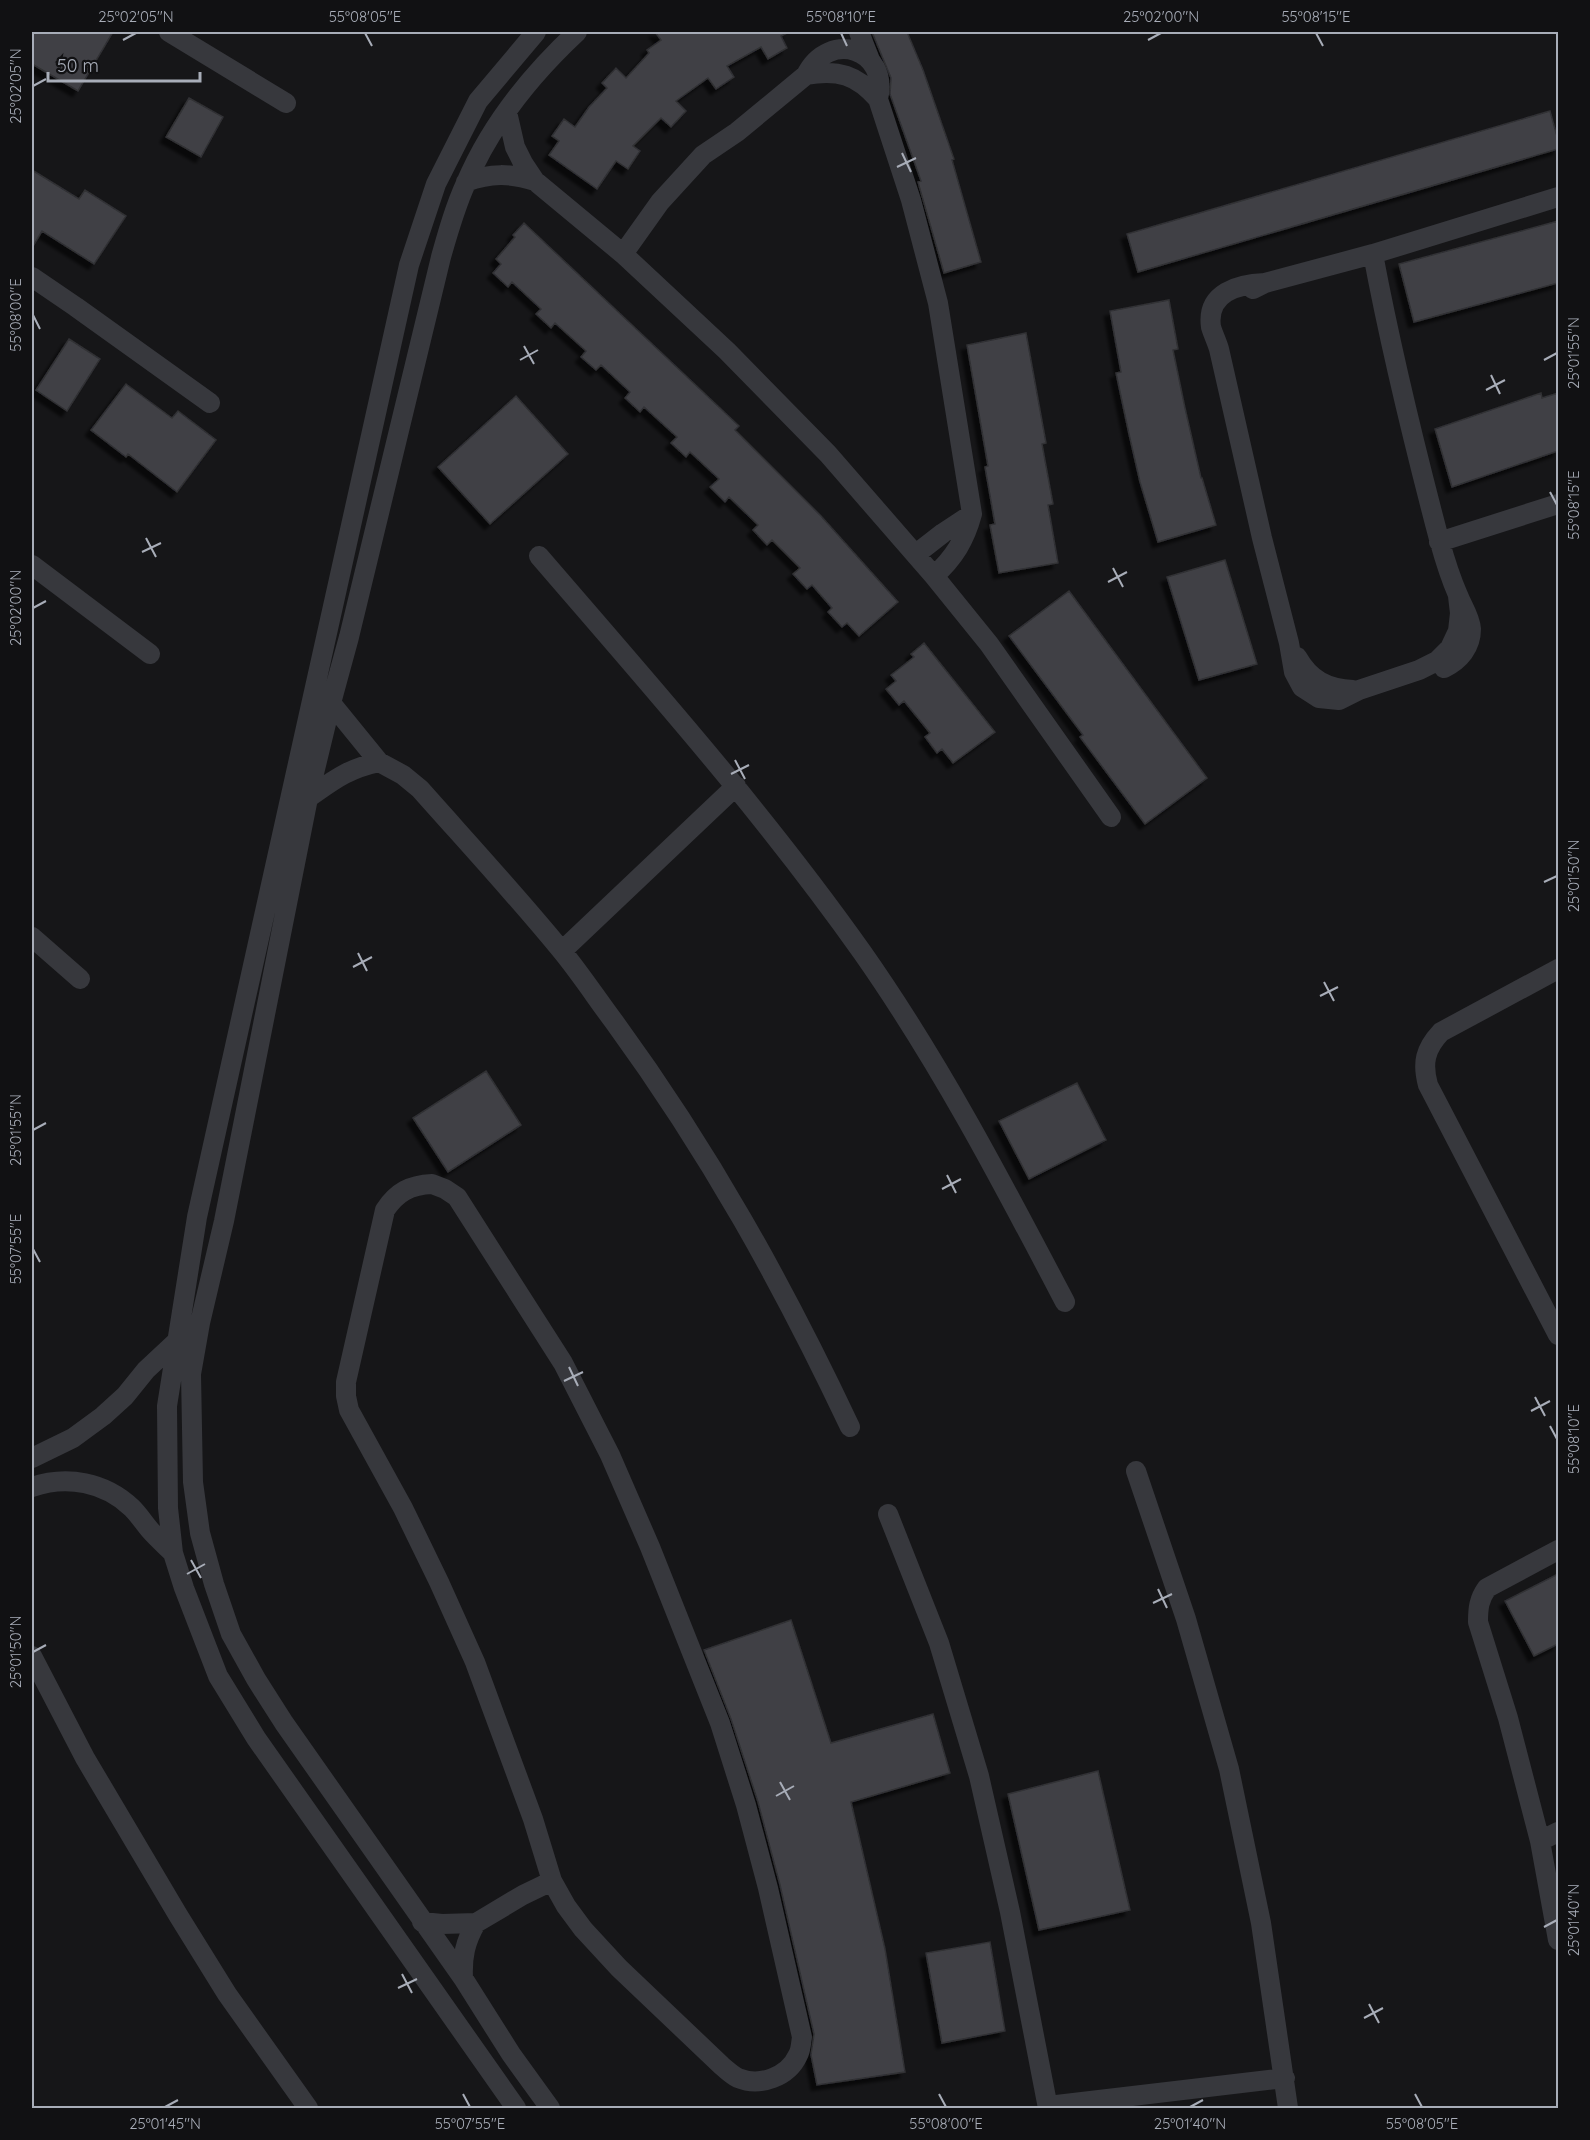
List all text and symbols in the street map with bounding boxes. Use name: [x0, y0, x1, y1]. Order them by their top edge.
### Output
text: 25°02'05"N: [98, 7, 174, 26]
text: 55°08'05"E: [329, 7, 401, 26]
text: 55°08'10"E: [806, 7, 876, 26]
text: 25°02'00"N: [1123, 7, 1199, 26]
text: 55°08'15"E: [1281, 7, 1351, 26]
scale bar: [48, 45, 200, 83]
text: 25°02'05"N: [6, 48, 25, 124]
text: 50 m: [57, 54, 99, 77]
text: 55°08'00"E: [6, 278, 25, 352]
text: 25°01'55"N: [1564, 317, 1583, 389]
text: 55°08'15"E: [1564, 470, 1583, 540]
text: 25°02'00"N: [6, 570, 25, 646]
text: 25°01'50"N: [1564, 840, 1583, 912]
text: 25°01'55"N: [6, 1094, 25, 1166]
text: 55°07'55"E: [6, 1214, 25, 1284]
text: 55°08'10"E: [1564, 1404, 1583, 1474]
text: 25°01'50"N: [6, 1616, 25, 1688]
text: 25°01'40"N: [1564, 1884, 1583, 1956]
text: 25°01'45"N: [129, 2114, 201, 2133]
text: 55°07'55"E: [435, 2114, 505, 2133]
text: 55°08'00"E: [909, 2114, 983, 2133]
text: 25°01'40"N: [1154, 2114, 1226, 2133]
text: 55°08'05"E: [1386, 2114, 1458, 2133]

